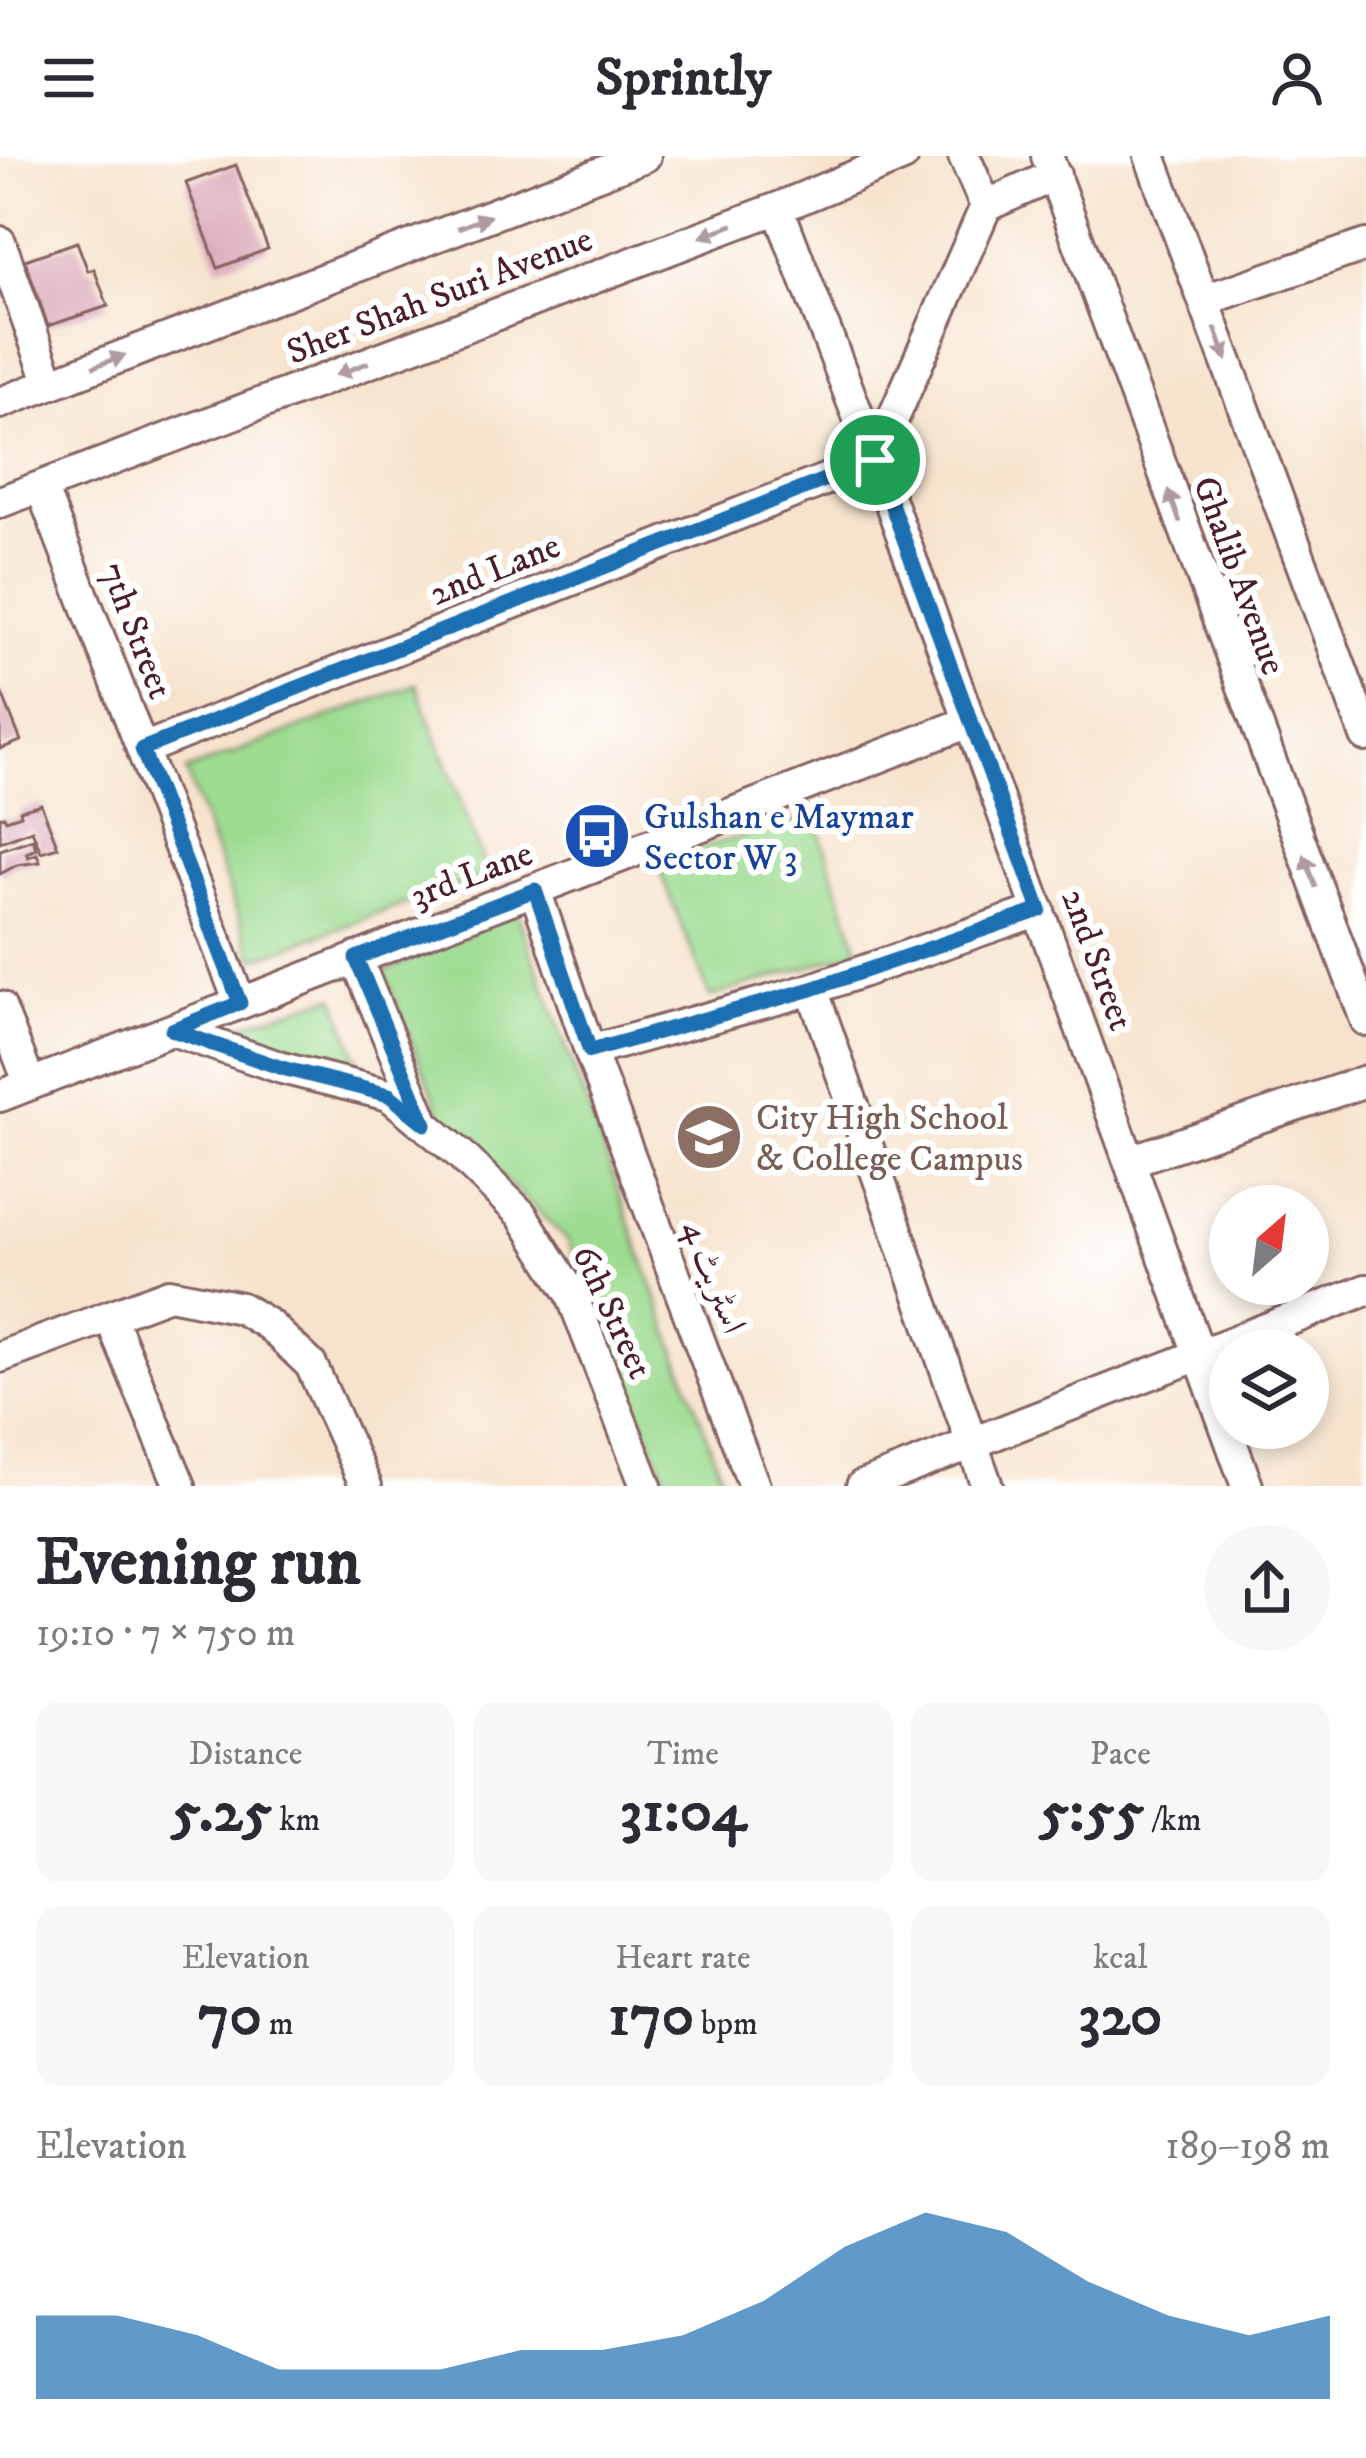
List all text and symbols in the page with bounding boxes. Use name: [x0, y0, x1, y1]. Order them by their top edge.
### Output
icon: menu: [36, 45, 102, 111]
text: Sprintly: [595, 45, 771, 112]
icon: person: [1264, 45, 1330, 111]
one-way arrow: [456, 211, 492, 230]
street label: Sher Shah Suri Avenue: [281, 217, 599, 375]
one-way arrow: [699, 222, 735, 241]
one-way arrow: [1213, 327, 1231, 363]
one-way arrow: [92, 350, 128, 369]
one-way arrow: [334, 360, 370, 379]
pin: [824, 409, 926, 511]
icon: arrive: [842, 427, 908, 493]
street label: Ghalib Avenue: [1182, 471, 1295, 681]
one-way arrow: [1164, 487, 1182, 523]
street label: 2nd Lane: [423, 524, 567, 617]
street label: 7th Street: [89, 556, 182, 705]
place label: Gulshan e Maymar Sector W 3: [644, 795, 914, 881]
bus stop icon: Gulshan e Maymar Sector W 3: [562, 801, 632, 871]
street label: 3rd Lane: [404, 832, 539, 919]
one-way arrow: [1300, 853, 1319, 889]
street label: 2nd Street: [1050, 883, 1143, 1037]
place label: City High School & College Campus: [756, 1096, 1023, 1182]
school or university icon: City High School & College Campus: [674, 1102, 744, 1172]
north arrow: [1209, 1185, 1329, 1305]
map controls: [1209, 1185, 1329, 1449]
street label: اسٹریٹ 4: [672, 1214, 756, 1340]
street label: 6th Street: [561, 1238, 662, 1386]
button: layers: [1209, 1329, 1329, 1449]
text: Evening run: [36, 1523, 361, 1605]
button: share: [1204, 1525, 1330, 1651]
text: 19:10 · 7 × 750 m: [36, 1609, 295, 1658]
text: Distance: [189, 1734, 303, 1775]
text: Time: [647, 1734, 719, 1775]
text: Pace: [1090, 1734, 1151, 1775]
text: 5.25: [171, 1775, 272, 1850]
text: 31:04: [620, 1775, 746, 1850]
text: 5:55: [1039, 1775, 1144, 1850]
text: km: [272, 1800, 320, 1841]
text: /km: [1144, 1800, 1201, 1841]
text: Elevation: [182, 1938, 310, 1979]
text: Heart rate: [615, 1938, 751, 1979]
text: kcal: [1093, 1938, 1147, 1979]
text: 70: [198, 1979, 262, 2054]
text: 170: [608, 1979, 694, 2054]
text: 320: [1078, 1979, 1162, 2054]
text: m: [262, 2004, 294, 2045]
text: bpm: [694, 2004, 758, 2045]
text: Elevation: [36, 2122, 187, 2171]
text: 189–198 m: [1165, 2122, 1330, 2171]

